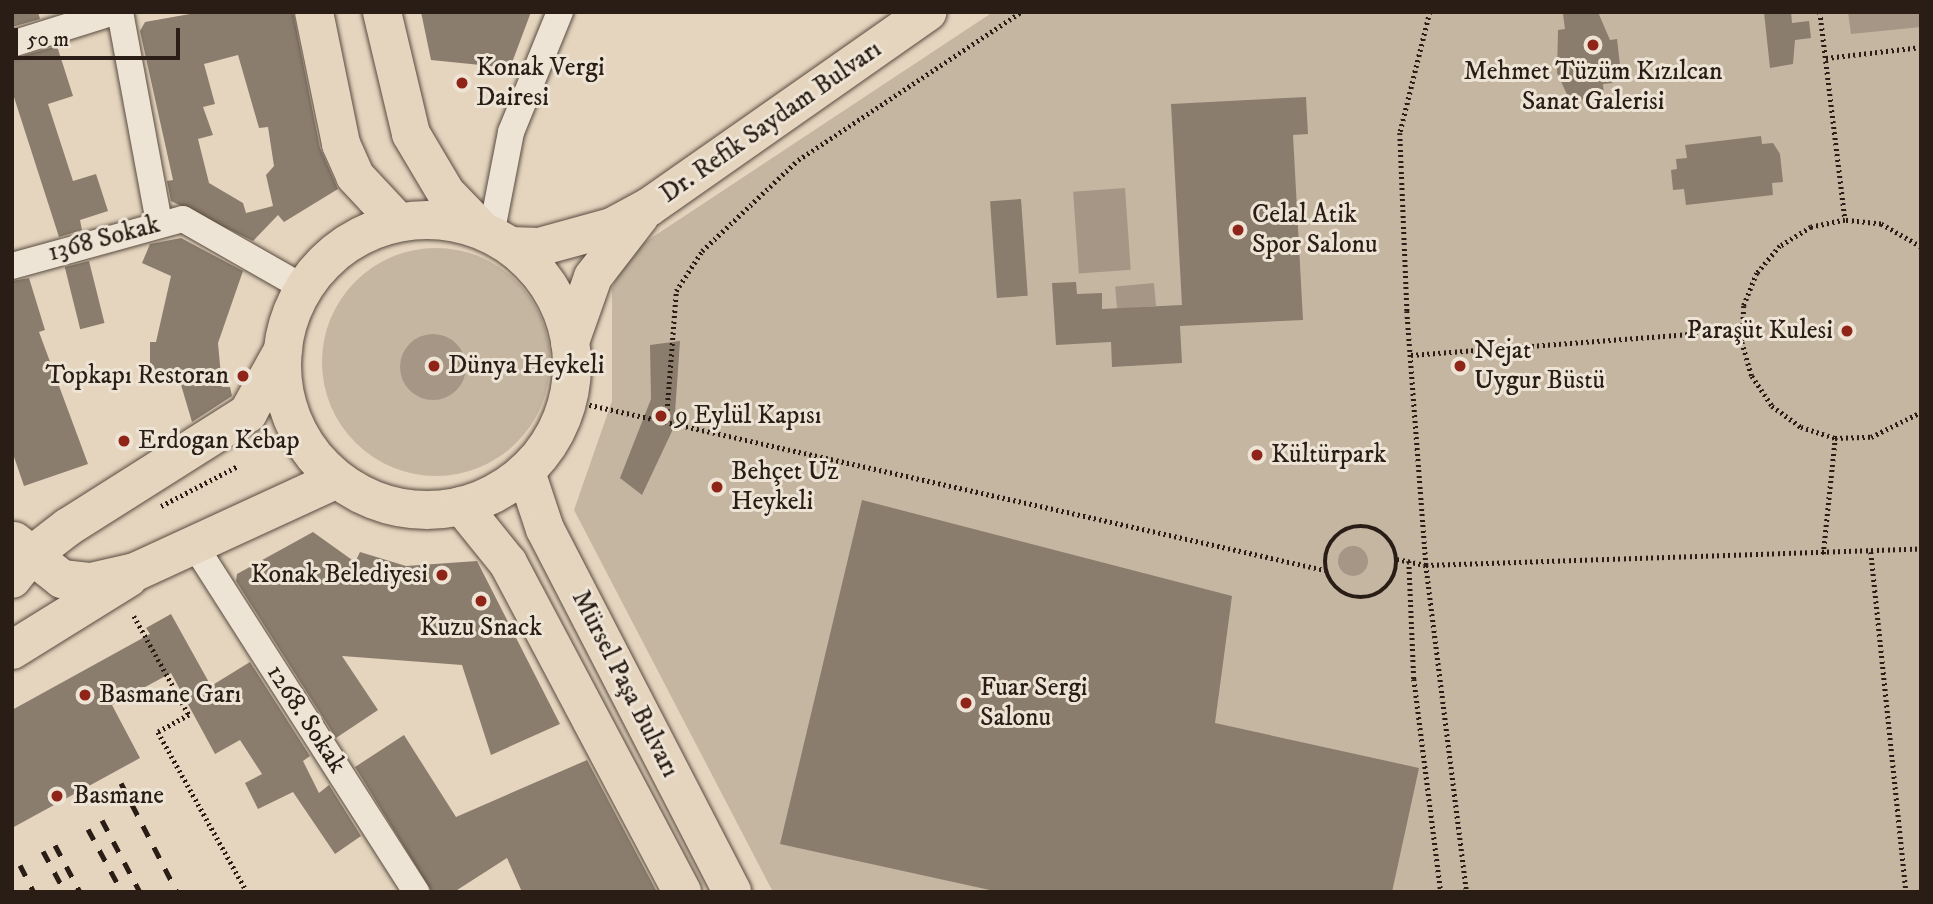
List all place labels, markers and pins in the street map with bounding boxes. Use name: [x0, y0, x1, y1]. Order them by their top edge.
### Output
marker: Mehmet Tüzüm Kızılcan Sanat Galerisi: [1585, 37, 1601, 53]
place label: Konak Vergi Dairesi: [476, 52, 605, 114]
place label: Mehmet Tüzüm Kızılcan Sanat Galerisi: [1463, 56, 1723, 118]
marker: Konak Vergi Dairesi: [454, 75, 470, 91]
place label: Celal Atik Spor Salonu: [1252, 199, 1378, 260]
marker: Celal Atik Spor Salonu: [1230, 222, 1246, 238]
place label: Paraşüt Kulesi: [1687, 315, 1833, 347]
marker: Paraşüt Kulesi: [1839, 323, 1855, 339]
place label: Nejat Uygur Büstü: [1474, 335, 1605, 396]
place label: Dünya Heykeli: [448, 350, 604, 382]
marker: Dünya Heykeli: [426, 358, 442, 374]
marker: Nejat Uygur Büstü: [1452, 358, 1468, 374]
place label: Topkapı Restoran: [45, 360, 229, 392]
marker: Topkapı Restoran: [235, 368, 251, 384]
place label: 9 Eylül Kapısı: [675, 400, 821, 432]
marker: 9 Eylül Kapısı: [653, 408, 669, 424]
place label: Erdogan Kebap: [138, 425, 299, 457]
marker: Erdogan Kebap: [116, 433, 132, 449]
place label: Kültürpark: [1271, 439, 1386, 471]
marker: Kültürpark: [1249, 447, 1265, 463]
place label: Behçet Uz Heykeli: [731, 456, 838, 518]
marker: Behçet Uz Heykeli: [709, 479, 725, 495]
place label: Konak Belediyesi: [250, 559, 428, 591]
marker: Konak Belediyesi: [434, 567, 450, 583]
marker: Kuzu Snack: [473, 593, 489, 609]
place label: Kuzu Snack: [420, 612, 542, 644]
place label: Fuar Sergi Salonu: [980, 672, 1088, 734]
place label: Basmane Garı: [99, 679, 241, 711]
marker: Basmane Garı: [77, 687, 93, 703]
marker: Fuar Sergi Salonu: [958, 695, 974, 711]
place label: Basmane: [73, 780, 164, 812]
marker: Basmane: [47, 786, 67, 806]

